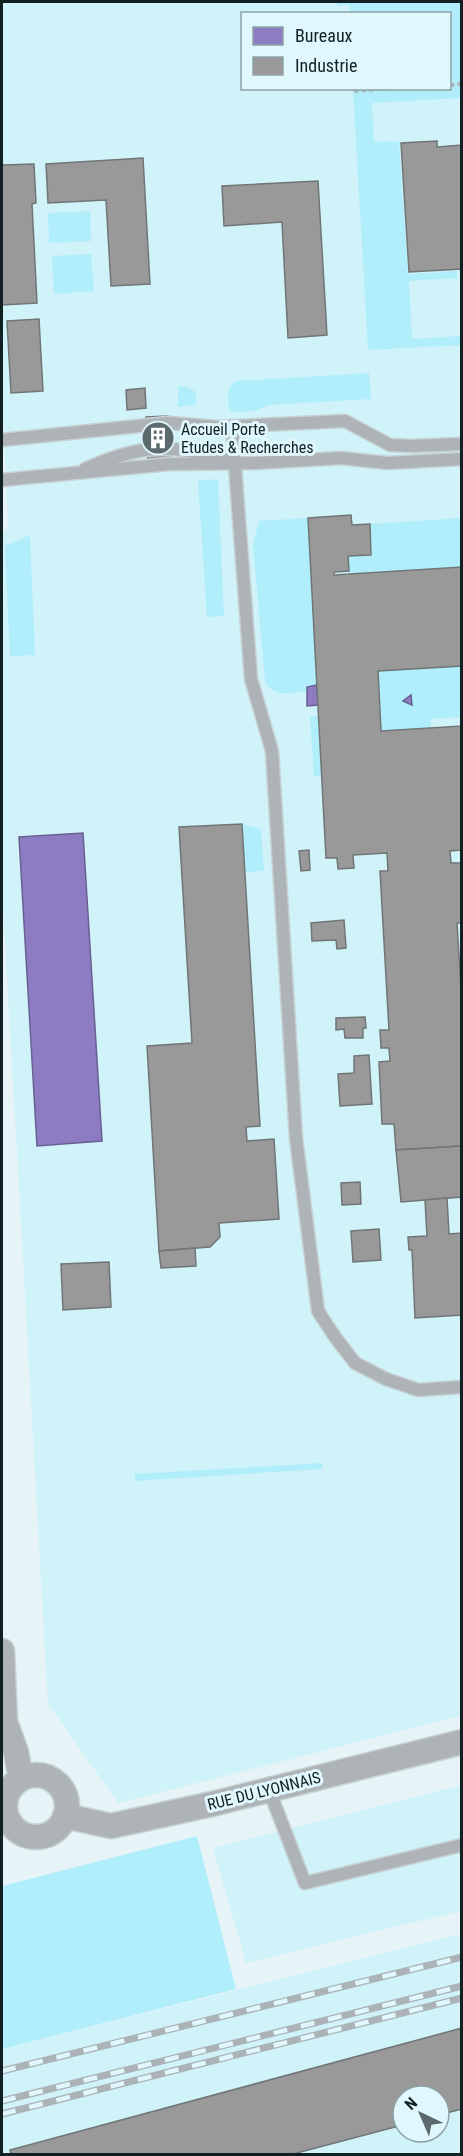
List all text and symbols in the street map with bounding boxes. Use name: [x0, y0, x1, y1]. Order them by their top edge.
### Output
legend: [241, 12, 451, 90]
text: Bureaux: [295, 25, 353, 46]
text: Industrie: [295, 55, 357, 76]
building icon: Accueil Porte Etudes & Recherches: [140, 420, 176, 456]
place label: Accueil Porte Etudes & Recherches: [181, 420, 313, 457]
street label: RUE DU LYONNAIS: [205, 1768, 323, 1814]
north arrow: [391, 2084, 451, 2144]
text: N: [401, 2093, 421, 2114]

